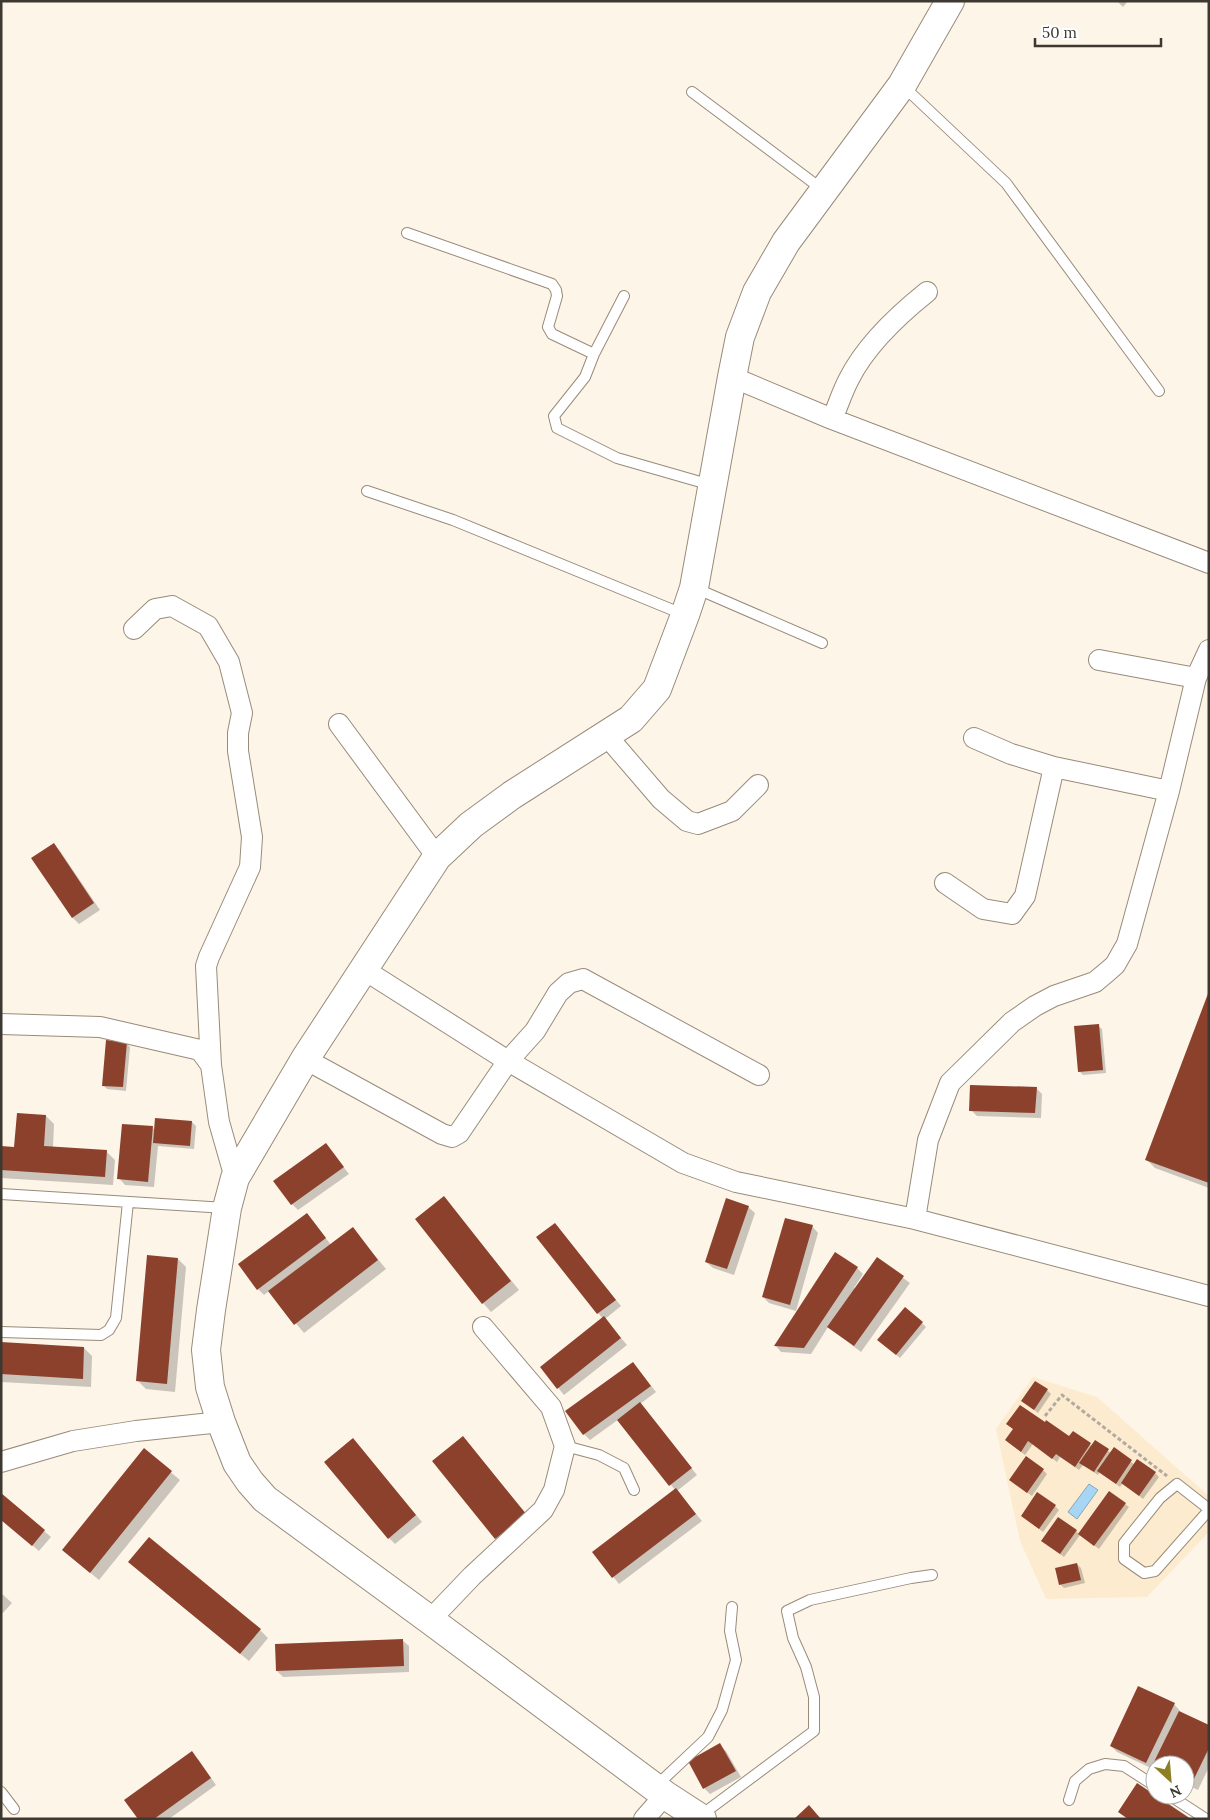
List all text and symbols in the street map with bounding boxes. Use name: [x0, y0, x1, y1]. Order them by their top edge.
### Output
scale bar: [1035, 15, 1161, 47]
text: 50 m: [1042, 23, 1077, 42]
north arrow: [1145, 1755, 1195, 1805]
text: N: [1167, 1781, 1185, 1802]

